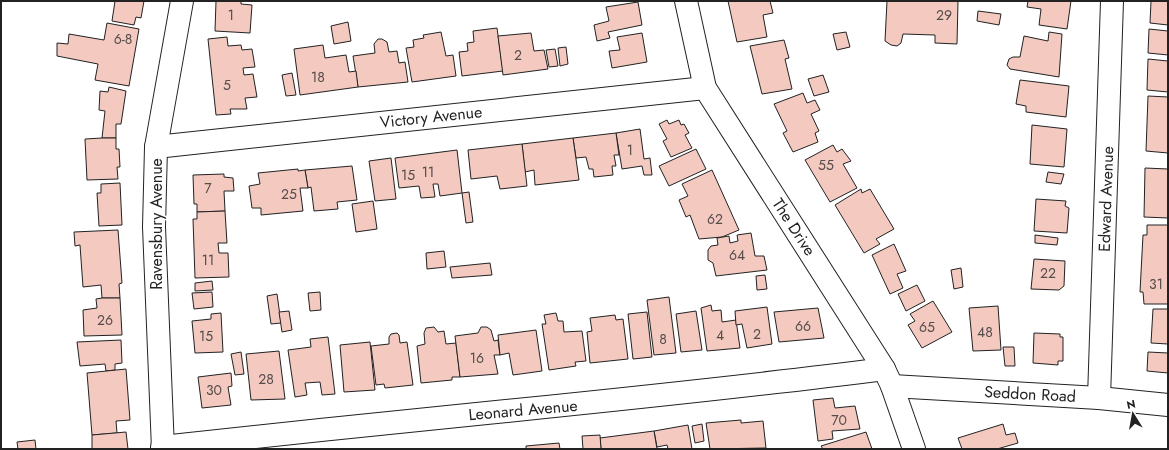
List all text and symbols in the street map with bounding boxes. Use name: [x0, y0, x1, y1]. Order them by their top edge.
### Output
house number: 1: [228, 5, 234, 25]
house number: 29: [936, 5, 952, 25]
house number: 6-8: [114, 29, 132, 49]
house number: 2: [514, 45, 522, 65]
house number: 18: [311, 67, 325, 87]
house number: 5: [223, 75, 231, 95]
street label: Victory Avenue: [379, 100, 483, 134]
house number: 1: [627, 140, 633, 160]
street label: Edward Avenue: [1093, 146, 1119, 252]
house number: 55: [818, 155, 834, 175]
street label: Ravensbury Avenue: [145, 158, 168, 290]
house number: 11: [422, 162, 434, 182]
house number: 15: [401, 165, 415, 185]
house number: 7: [204, 178, 212, 198]
house number: 25: [281, 184, 297, 204]
street label: The Drive: [767, 194, 821, 260]
house number: 62: [707, 209, 723, 229]
house number: 64: [729, 245, 745, 265]
house number: 11: [202, 250, 214, 270]
house number: 22: [1040, 263, 1056, 283]
house number: 31: [1149, 274, 1163, 294]
house number: 26: [97, 310, 113, 330]
house number: 66: [795, 316, 811, 336]
house number: 65: [919, 317, 935, 337]
house number: 48: [977, 322, 993, 342]
house number: 2: [753, 324, 761, 344]
house number: 4: [716, 325, 724, 345]
house number: 15: [199, 326, 213, 346]
house number: 8: [659, 329, 667, 349]
house number: 16: [470, 348, 484, 368]
house number: 28: [258, 369, 274, 389]
house number: 30: [206, 380, 222, 400]
street label: Seddon Road: [984, 380, 1076, 408]
street label: Leonard Avenue: [467, 394, 579, 426]
north arrow: [1113, 394, 1153, 434]
text: N: [1125, 395, 1137, 413]
house number: 70: [831, 410, 847, 430]

